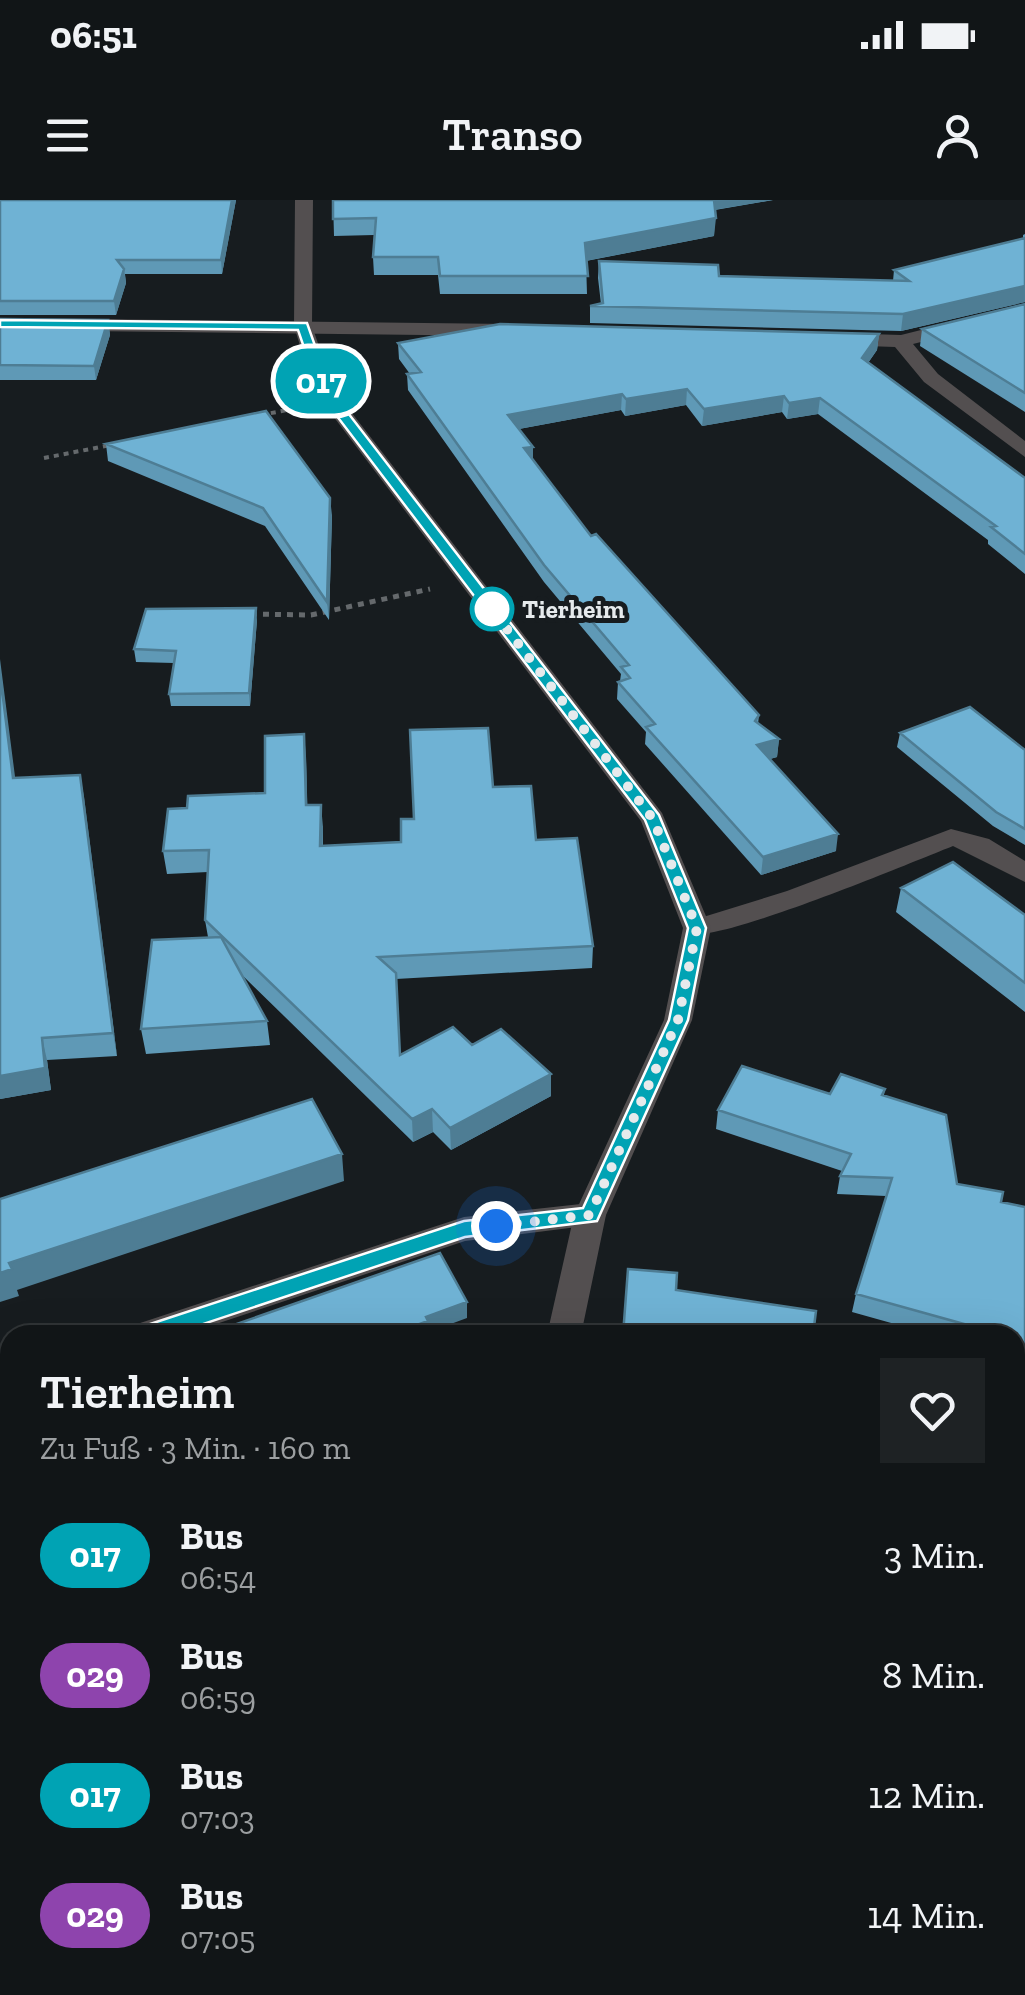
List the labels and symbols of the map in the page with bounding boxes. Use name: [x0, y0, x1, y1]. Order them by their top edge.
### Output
line badge: 017: [264, 348, 378, 414]
marker: Tierheim: [471, 588, 513, 630]
place label: Tierheim: [522, 594, 625, 624]
your location: [471, 1201, 521, 1251]

